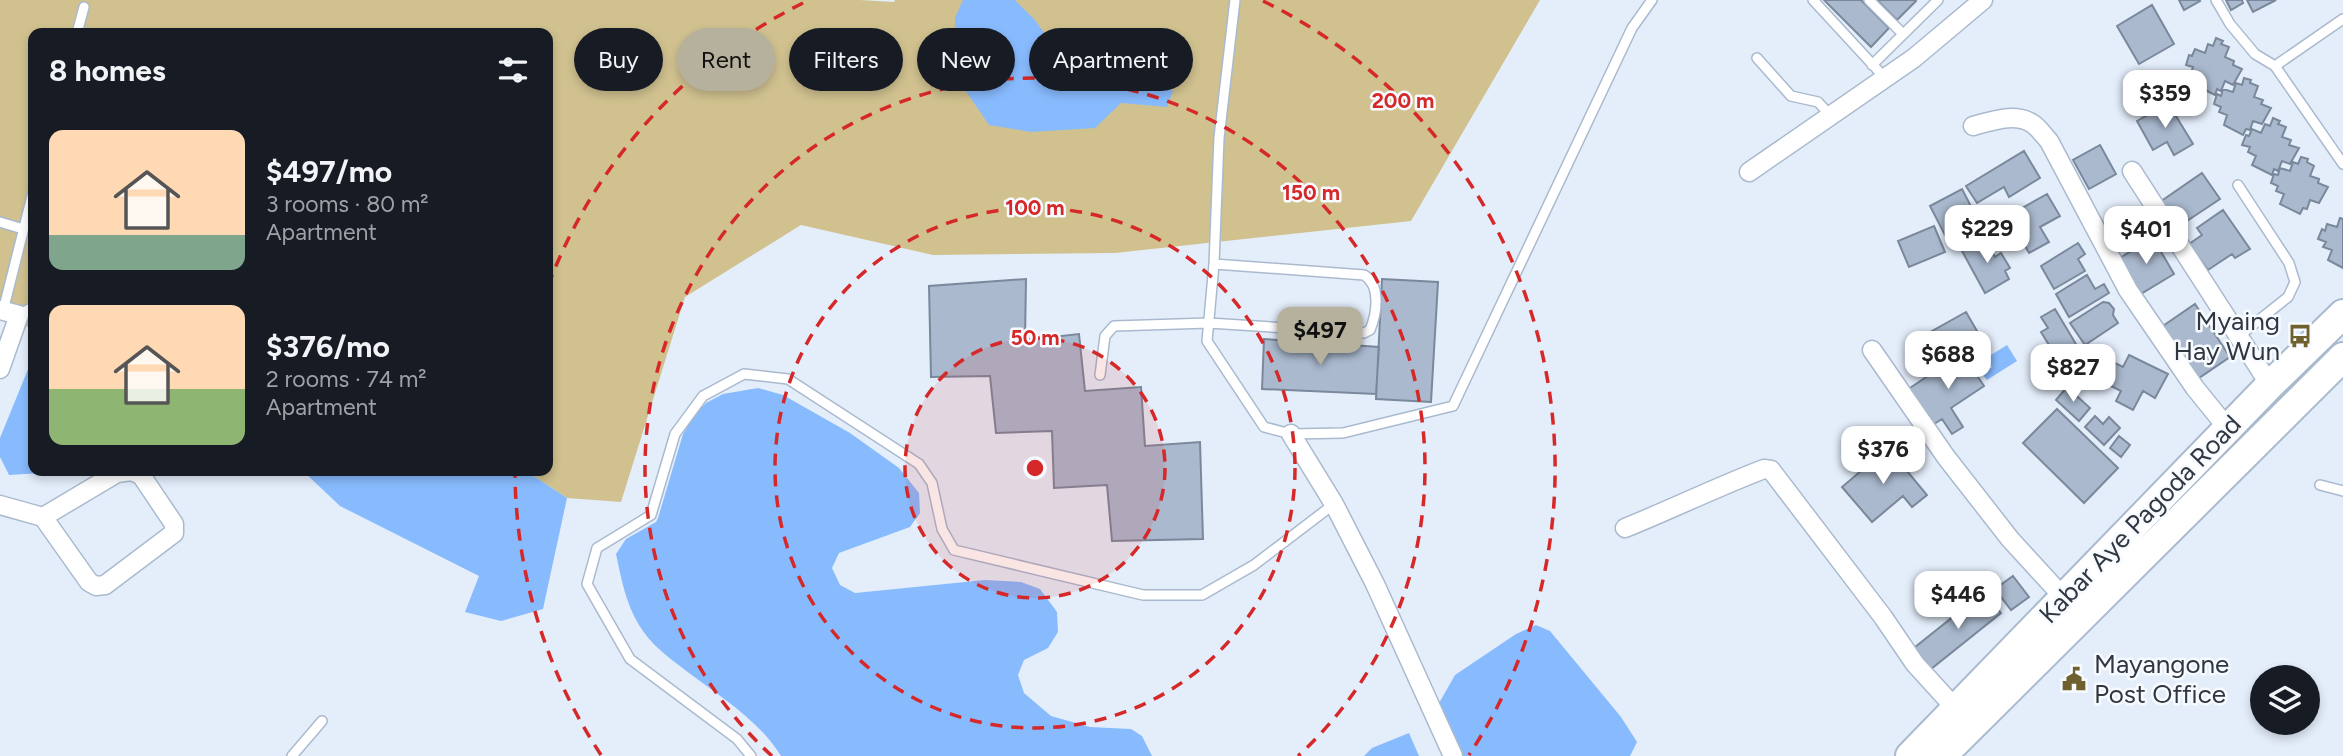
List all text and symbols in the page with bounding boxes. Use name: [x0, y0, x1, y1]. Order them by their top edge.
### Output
chip: Buy: [574, 28, 663, 91]
chip: Rent: [677, 28, 775, 91]
chip: Filters: [789, 28, 903, 91]
chip: New: [917, 28, 1015, 91]
chip: Apartment: [1029, 28, 1193, 91]
icon: filters: [494, 51, 532, 89]
text: 8 homes: [49, 52, 166, 89]
pin: $359: [2124, 71, 2206, 130]
text: $359: [2139, 79, 2191, 107]
text: 200 m: [1372, 88, 1434, 113]
text: $497/mo: [266, 153, 392, 190]
icon: home: [105, 158, 189, 242]
text: 150 m: [1282, 180, 1340, 205]
text: 3 rooms · 80 m²: [266, 190, 429, 218]
text: 100 m: [1005, 195, 1065, 220]
pin: $229: [1946, 205, 2028, 265]
pin: $401: [2105, 206, 2187, 266]
text: $229: [1961, 214, 2013, 242]
text: $401: [2120, 215, 2172, 243]
text: Apartment: [266, 218, 377, 246]
place label: Myaing Hay Wun: [2173, 305, 2280, 367]
pin: $497: [1279, 308, 1361, 367]
text: $497: [1293, 316, 1347, 344]
bus stop icon: Myaing Hay Wun: [2286, 322, 2314, 350]
text: 50 m: [1010, 325, 1060, 350]
text: $376/mo: [266, 328, 390, 365]
pin: $688: [1907, 332, 1989, 391]
icon: home: [105, 333, 189, 417]
text: $688: [1921, 340, 1975, 368]
pin: $827: [2032, 344, 2114, 404]
text: $827: [2047, 353, 2099, 381]
text: 2 rooms · 74 m²: [266, 365, 427, 393]
text: Apartment: [266, 393, 377, 421]
street label: Kabar Aye Pagoda Road: [2032, 408, 2248, 630]
pin: $376: [1842, 426, 1924, 486]
text: $376: [1857, 435, 1909, 463]
centre of rings: [1023, 456, 1047, 480]
pin: $446: [1917, 572, 1999, 631]
text: $446: [1930, 580, 1986, 608]
place label: Mayangone Post Office: [2094, 648, 2229, 710]
public building icon: Mayangone Post Office: [2060, 665, 2088, 693]
map controls: [2250, 665, 2320, 735]
button: layers: [2250, 665, 2320, 735]

